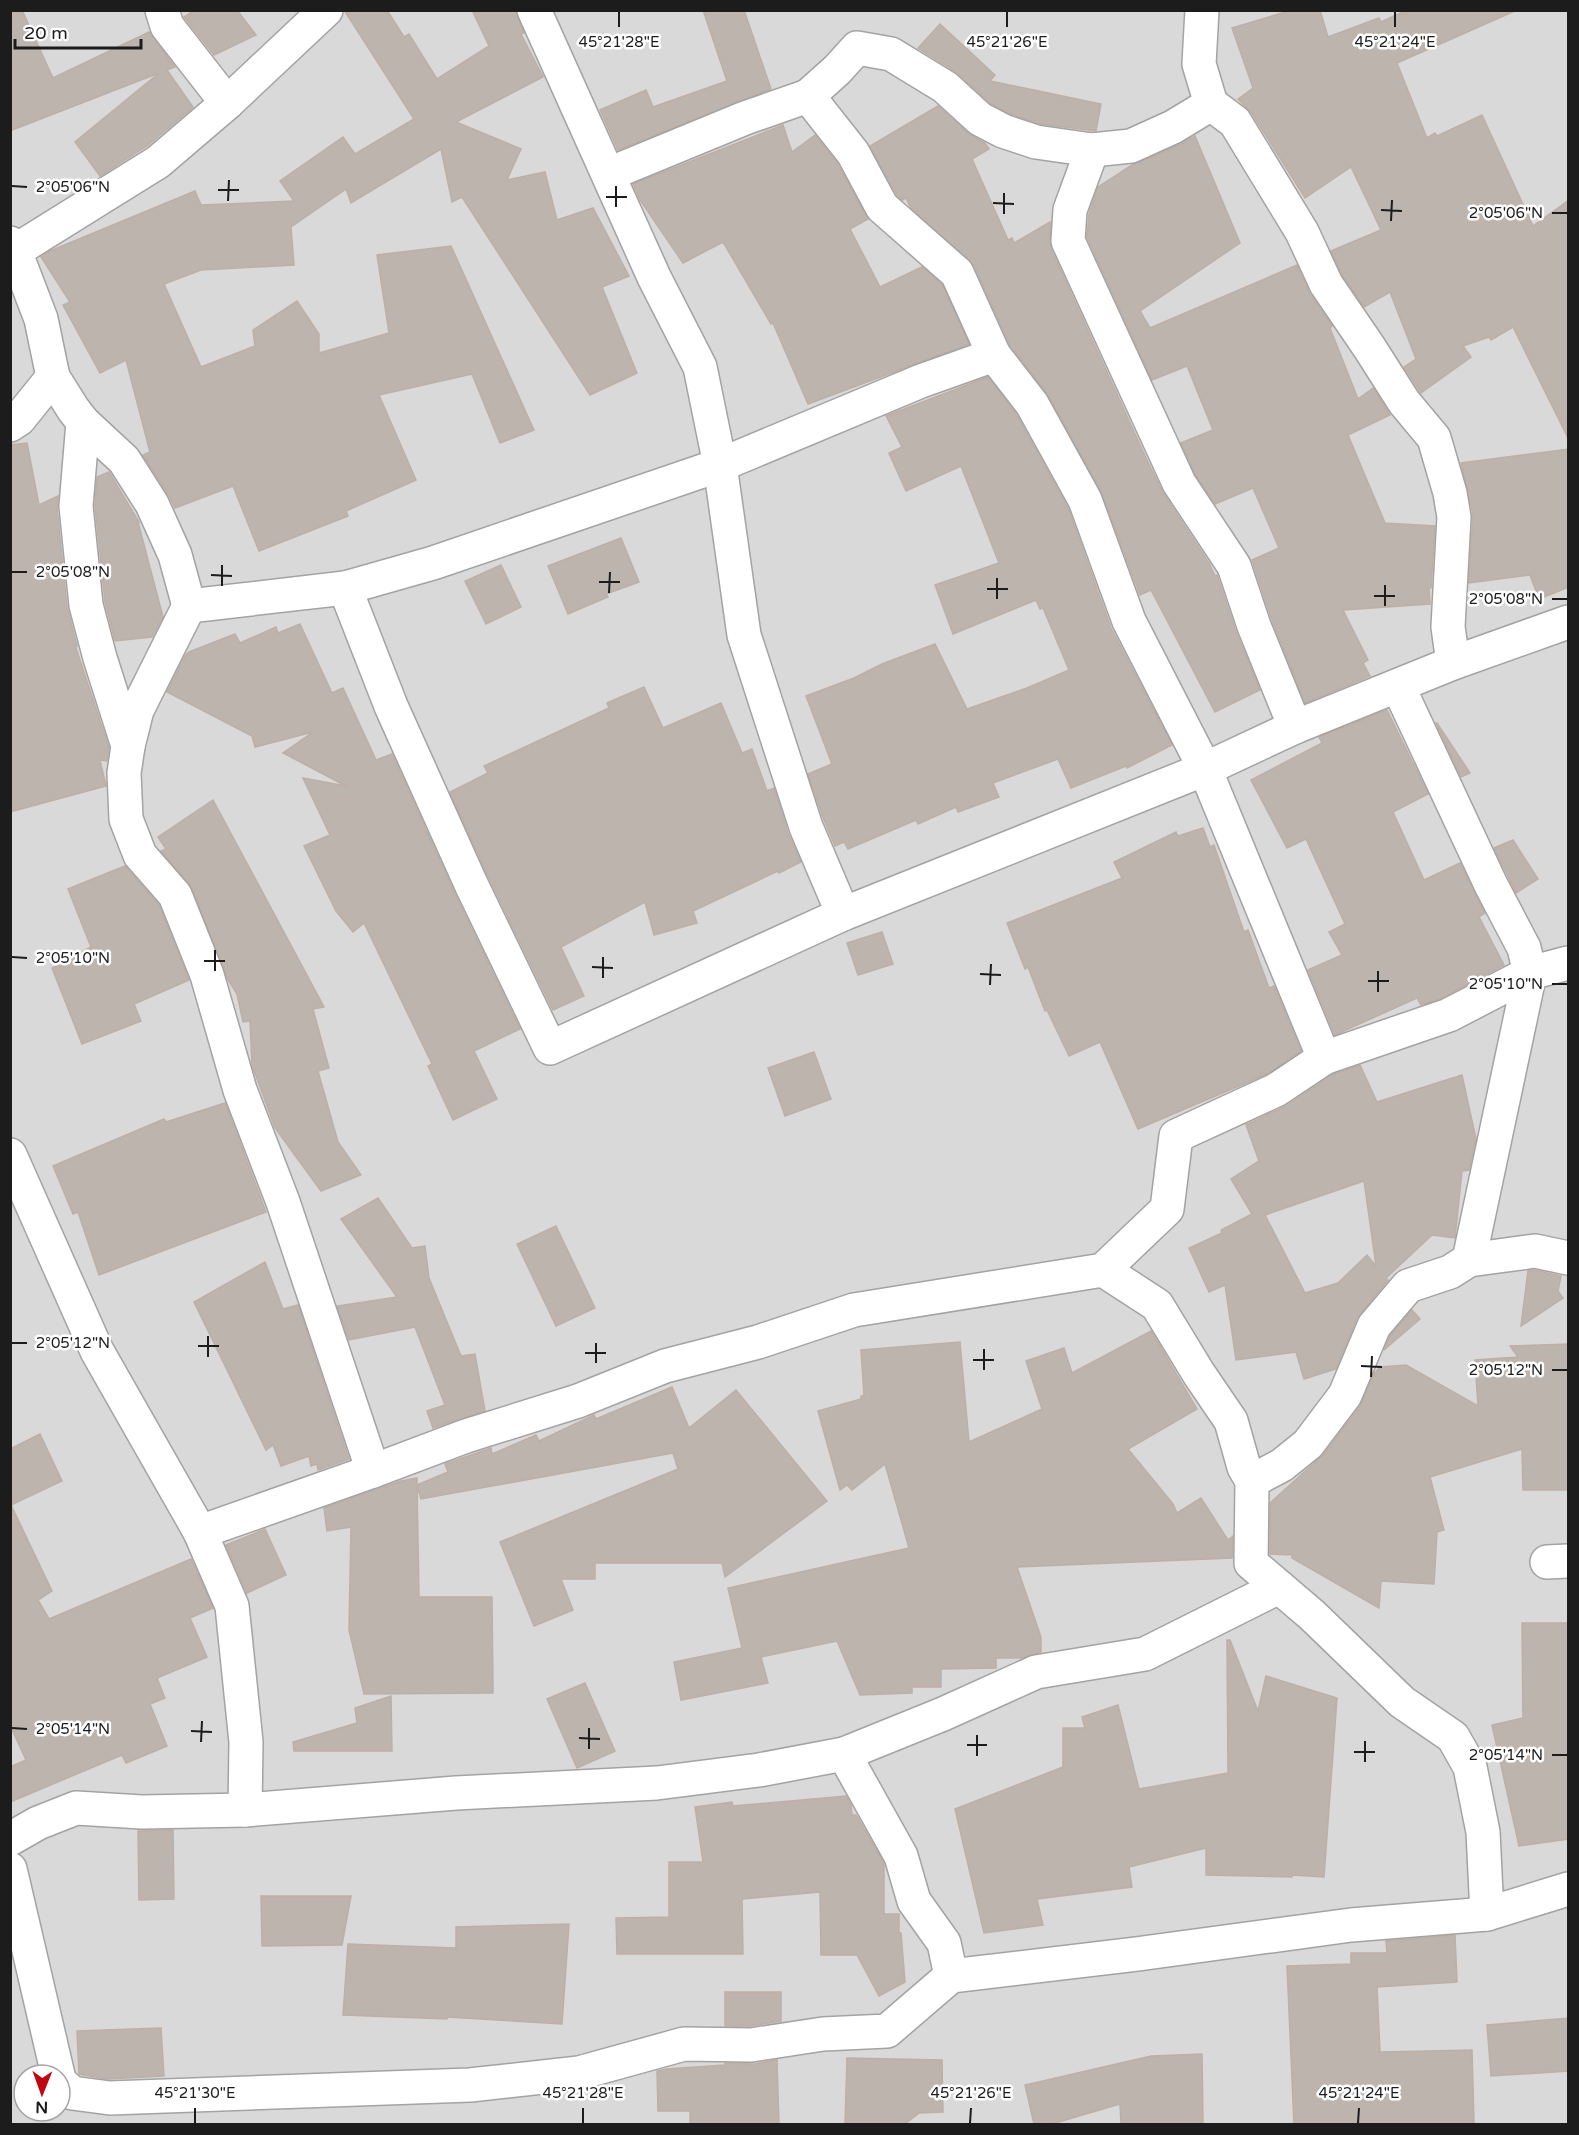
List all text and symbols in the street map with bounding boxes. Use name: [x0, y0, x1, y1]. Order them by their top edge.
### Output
scale bar: [15, 12, 141, 50]
text: 20 m: [24, 22, 68, 44]
text: 45°21'28"E: [579, 33, 659, 51]
text: 45°21'26"E: [967, 33, 1047, 51]
text: 45°21'24"E: [1355, 33, 1435, 51]
text: 2°05'06"N: [36, 178, 110, 196]
text: 2°05'06"N: [1469, 204, 1543, 222]
text: 2°05'08"N: [36, 563, 110, 581]
text: 2°05'08"N: [1469, 590, 1543, 608]
text: 2°05'10"N: [36, 949, 110, 967]
text: 2°05'10"N: [1469, 975, 1543, 993]
text: 2°05'12"N: [36, 1334, 110, 1352]
text: 2°05'12"N: [1469, 1361, 1543, 1379]
text: 2°05'14"N: [36, 1720, 110, 1738]
text: 2°05'14"N: [1469, 1746, 1543, 1764]
north arrow: [12, 2063, 72, 2123]
text: 45°21'30"E: [155, 2084, 235, 2102]
text: 45°21'28"E: [543, 2084, 623, 2102]
text: 45°21'26"E: [931, 2084, 1011, 2102]
text: 45°21'24"E: [1319, 2084, 1399, 2102]
text: N: [35, 2097, 48, 2117]

